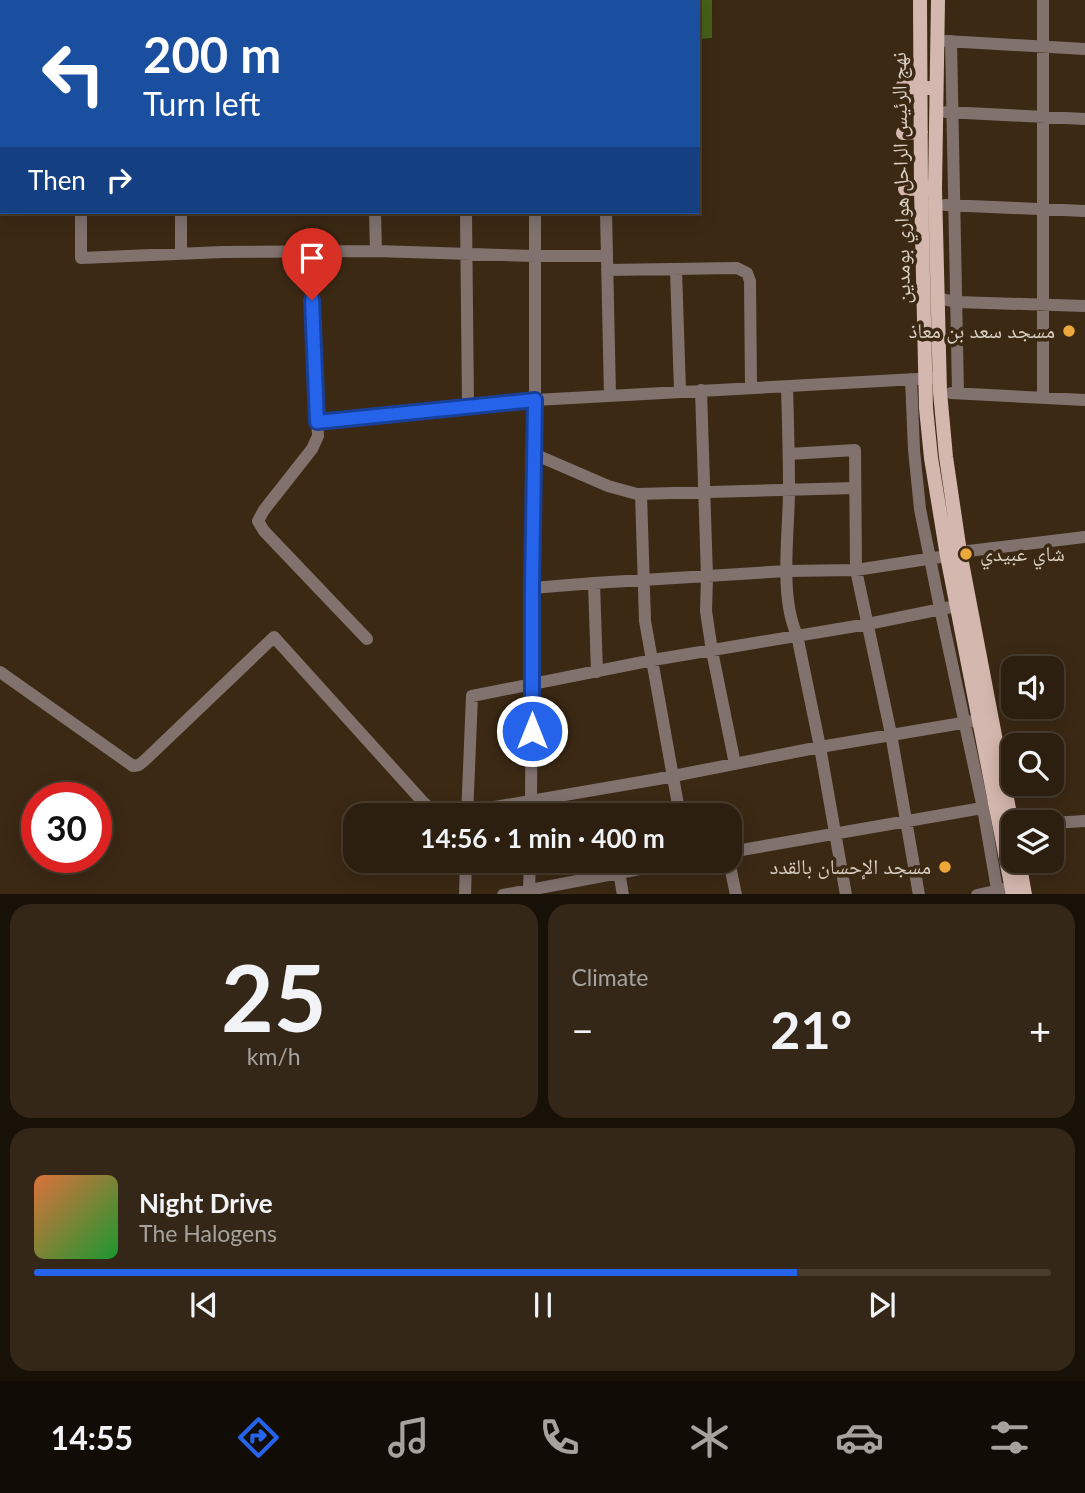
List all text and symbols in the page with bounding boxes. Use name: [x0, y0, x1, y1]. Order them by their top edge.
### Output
text: 200 m: [143, 25, 281, 83]
icon: left: [28, 28, 119, 119]
street label: نهج الرئيس الراحل هواري بومدين: [885, 52, 920, 304]
text: Turn left: [143, 84, 260, 123]
icon: right: [100, 161, 138, 199]
text: Then: [28, 164, 86, 196]
pin: [282, 228, 342, 300]
icon: arrive: [293, 239, 331, 277]
place label: مسجد سعد بن معاذ: [909, 317, 1055, 344]
marker: مسجد سعد بن معاذ: [1061, 323, 1077, 339]
place label: شاي عبيدي: [980, 540, 1065, 570]
marker: شاي عبيدي: [958, 546, 974, 562]
map controls: [1001, 656, 1064, 873]
button: sound: [1001, 656, 1064, 719]
position arrow: [495, 694, 569, 768]
button: search: [1001, 733, 1064, 796]
speed limit sign: 30: [21, 782, 112, 873]
button: layers: [1001, 810, 1064, 873]
text: 14:56 · 1 min · 400 m: [420, 822, 665, 854]
place label: مسجد الإحسان بالقدد: [770, 853, 931, 880]
marker: مسجد الإحسان بالقدد: [937, 859, 953, 875]
text: 25: [221, 942, 327, 1051]
text: Climate: [572, 963, 648, 991]
text: 21°: [770, 998, 852, 1060]
text: −: [572, 1007, 594, 1053]
text: +: [1029, 1007, 1051, 1053]
text: km/h: [247, 1042, 301, 1070]
text: Night Drive: [139, 1187, 273, 1219]
text: The Halogens: [139, 1219, 277, 1247]
icon: previous: [185, 1286, 223, 1324]
icon: pause: [524, 1286, 562, 1324]
icon: next: [863, 1286, 901, 1324]
icon: directions: [234, 1413, 283, 1462]
icon: music: [384, 1413, 433, 1462]
icon: phone: [535, 1413, 584, 1462]
icon: climate: [685, 1413, 734, 1462]
icon: car: [835, 1413, 884, 1462]
icon: filters: [985, 1413, 1034, 1462]
text: 14:55: [51, 1418, 133, 1457]

